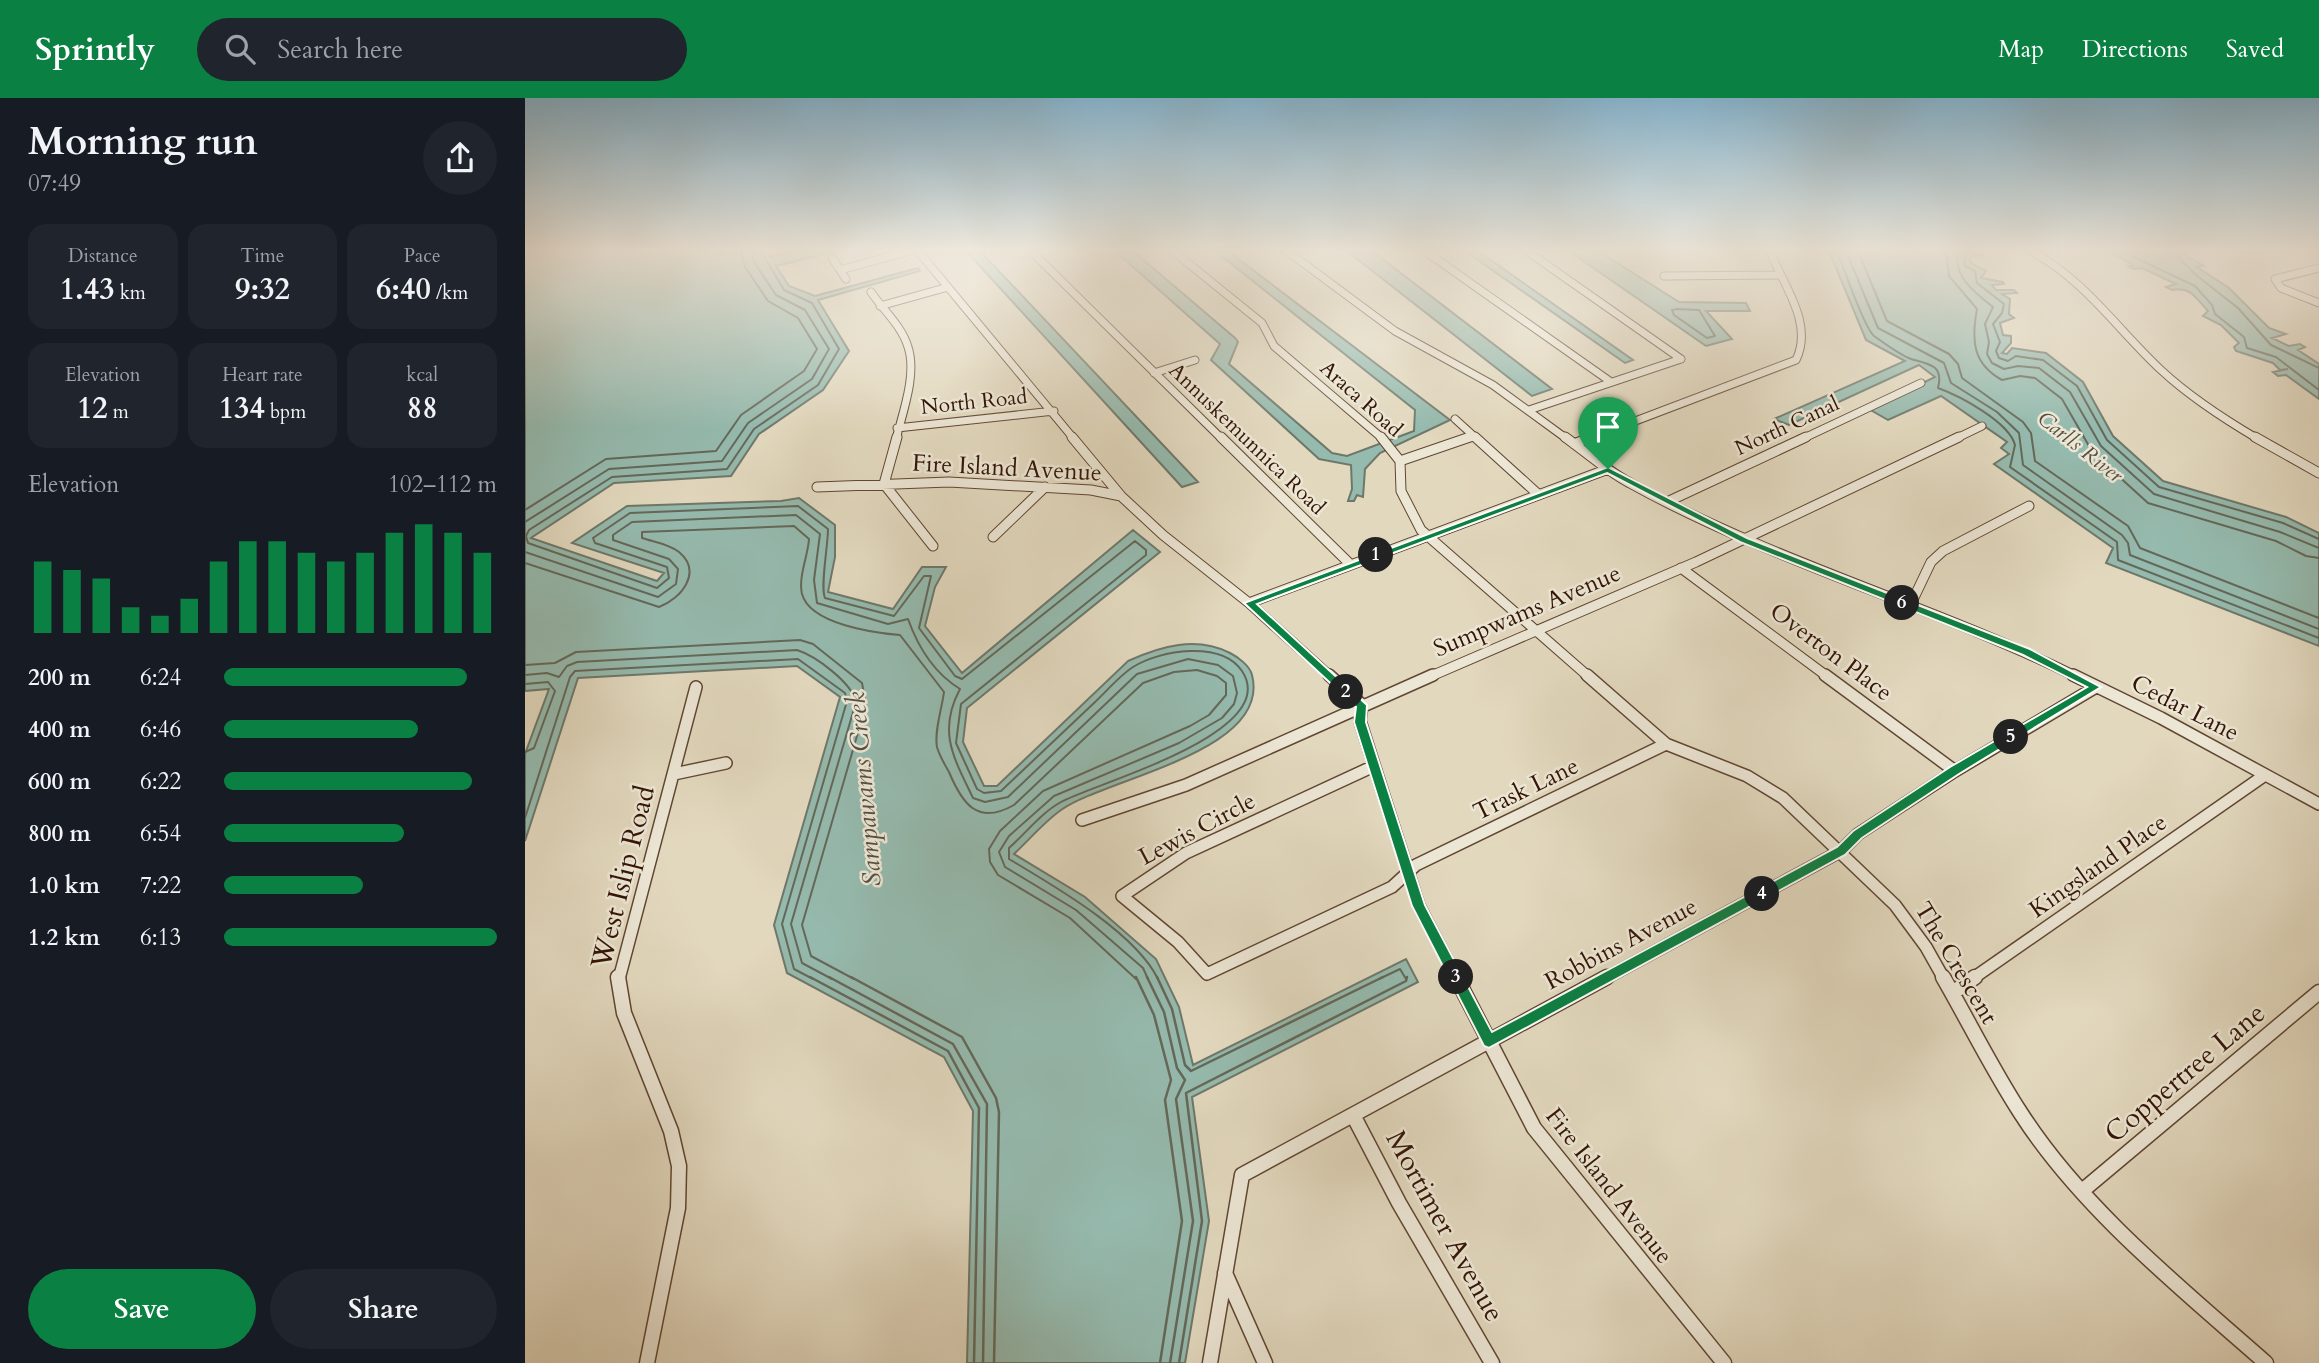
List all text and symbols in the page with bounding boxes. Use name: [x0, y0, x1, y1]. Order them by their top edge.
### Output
search box: [197, 18, 687, 81]
text: Sprintly: [35, 27, 155, 72]
icon: search: [221, 30, 259, 68]
text: Search here: [277, 32, 403, 67]
text: Map: [1998, 33, 2044, 66]
text: Directions: [2082, 33, 2188, 66]
text: Saved: [2226, 33, 2284, 66]
text: Morning run: [28, 116, 258, 168]
button: share: [423, 121, 497, 195]
text: 07:49: [28, 168, 81, 199]
text: Distance: [68, 243, 138, 269]
text: Time: [241, 243, 284, 269]
text: Pace: [404, 243, 441, 269]
text: 1.43: [60, 269, 115, 310]
text: 9:32: [235, 269, 290, 310]
text: 6:40: [376, 269, 431, 310]
text: km: [115, 280, 146, 306]
text: /km: [431, 280, 468, 306]
street label: Araca Road: [1313, 354, 1409, 444]
street label: Annuskemunnica Road: [1162, 356, 1332, 522]
text: Elevation: [65, 362, 141, 388]
text: Heart rate: [222, 362, 303, 388]
text: kcal: [406, 362, 438, 388]
street label: North Road: [919, 382, 1029, 422]
text: 12: [77, 388, 108, 429]
text: 134: [219, 388, 265, 429]
text: 88: [407, 388, 438, 429]
street label: North Canal: [1730, 389, 1844, 463]
pin: [1578, 397, 1638, 469]
text: m: [108, 399, 129, 425]
text: bpm: [265, 399, 306, 425]
water label: Carlls River: [2031, 404, 2130, 490]
icon: arrive: [1589, 408, 1627, 446]
street label: Fire Island Avenue: [911, 447, 1103, 489]
text: Elevation: [28, 469, 119, 500]
text: 102–112 m: [388, 469, 497, 500]
pin: 1: [1359, 538, 1393, 573]
text: 1: [1371, 541, 1380, 567]
street label: Sumpwams Avenue: [1428, 557, 1626, 665]
pin: 6: [1885, 586, 1919, 620]
text: 6: [1897, 589, 1906, 615]
street label: Overton Place: [1763, 595, 1899, 709]
text: 200 m: [28, 662, 91, 693]
text: 6:24: [140, 662, 181, 693]
street label: Cedar Lane: [2125, 667, 2245, 749]
pin: 2: [1329, 674, 1363, 710]
text: 2: [1341, 678, 1350, 704]
water label: Sampawams Creek: [838, 690, 890, 888]
text: 400 m: [28, 714, 91, 745]
text: 6:46: [140, 714, 181, 745]
pin: 5: [1993, 720, 2029, 754]
text: 5: [2006, 723, 2015, 749]
street label: Trask Lane: [1468, 749, 1584, 829]
text: 600 m: [28, 766, 91, 797]
text: 6:22: [140, 766, 181, 797]
street label: West Islip Road: [582, 781, 664, 973]
street label: Lewis Circle: [1133, 784, 1261, 874]
street label: Kingsland Place: [2022, 806, 2174, 926]
text: 800 m: [28, 818, 91, 849]
text: 6:54: [140, 818, 181, 849]
text: 1.0 km: [28, 870, 100, 901]
text: 7:22: [140, 870, 181, 901]
pin: 4: [1745, 876, 1779, 912]
text: 4: [1757, 880, 1766, 906]
street label: Robbins Avenue: [1539, 890, 1703, 998]
street label: The Crescent: [1907, 896, 2006, 1031]
text: 1.2 km: [28, 922, 100, 953]
text: 6:13: [140, 922, 181, 953]
pin: 3: [1439, 960, 1473, 994]
text: 3: [1451, 963, 1460, 989]
street label: Coppertree Lane: [2097, 995, 2273, 1151]
street label: Fire Island Avenue: [1538, 1101, 1680, 1271]
street label: Mortimer Avenue: [1377, 1123, 1513, 1329]
button: Save: [28, 1269, 256, 1349]
button: Share: [270, 1269, 497, 1349]

